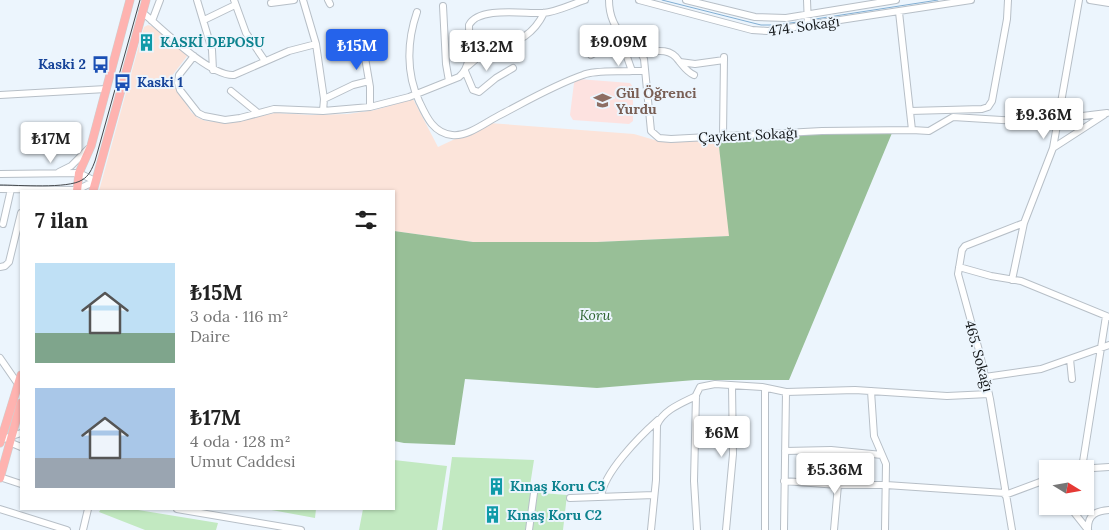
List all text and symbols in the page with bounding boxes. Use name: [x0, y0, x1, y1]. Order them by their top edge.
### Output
street label: 474. Sokağı: [767, 12, 841, 40]
pin: ₺9.09M: [578, 24, 660, 67]
pin: ₺15M: [327, 28, 387, 71]
pin: ₺13.2M: [446, 30, 528, 72]
text: ₺9.09M: [591, 31, 647, 51]
building icon: KASKİ DEPOSU: [136, 32, 156, 52]
place label: KASKİ DEPOSU: [160, 33, 265, 51]
text: ₺15M: [337, 35, 377, 55]
text: ₺13.2M: [461, 36, 513, 56]
bus stop icon: Kaski 2: [90, 54, 110, 74]
place label: Kaski 2: [38, 55, 86, 73]
bus stop icon: Kaski 1: [113, 72, 133, 92]
place label: Kaski 1: [137, 73, 184, 91]
place label: Gül Öğrenci Yurdu: [616, 84, 697, 118]
school or university icon: Gül Öğrenci Yurdu: [592, 91, 612, 111]
pin: ₺9.36M: [1003, 98, 1085, 140]
text: ₺9.36M: [1016, 104, 1072, 124]
pin: ₺17M: [21, 121, 81, 164]
street label: Çaykent Sokağı: [698, 123, 798, 147]
text: ₺17M: [31, 128, 71, 148]
icon: filters: [352, 206, 380, 234]
text: 7 ilan: [35, 207, 88, 234]
text: ₺15M: [190, 279, 243, 306]
icon: home: [75, 283, 135, 343]
text: 3 oda · 116 m²: [190, 306, 288, 326]
park label: Koru: [580, 306, 611, 324]
street label: 465. Sokağı: [961, 318, 997, 394]
text: Daire: [190, 326, 230, 346]
text: ₺17M: [190, 404, 241, 431]
icon: home: [75, 408, 135, 468]
pin: ₺6M: [698, 416, 746, 458]
text: ₺6M: [705, 422, 739, 442]
text: 4 oda · 128 m²: [190, 431, 291, 451]
text: Umut Caddesi: [190, 451, 295, 471]
pin: ₺5.36M: [794, 452, 876, 495]
text: ₺5.36M: [807, 459, 863, 479]
north arrow: [1039, 460, 1094, 515]
map controls: [1039, 460, 1094, 515]
building icon: Kınaş Koru C3: [486, 476, 506, 496]
place label: Kınaş Koru C3: [510, 477, 606, 495]
building icon: Kınaş Koru C2: [483, 505, 503, 525]
place label: Kınaş Koru C2: [507, 506, 602, 524]

